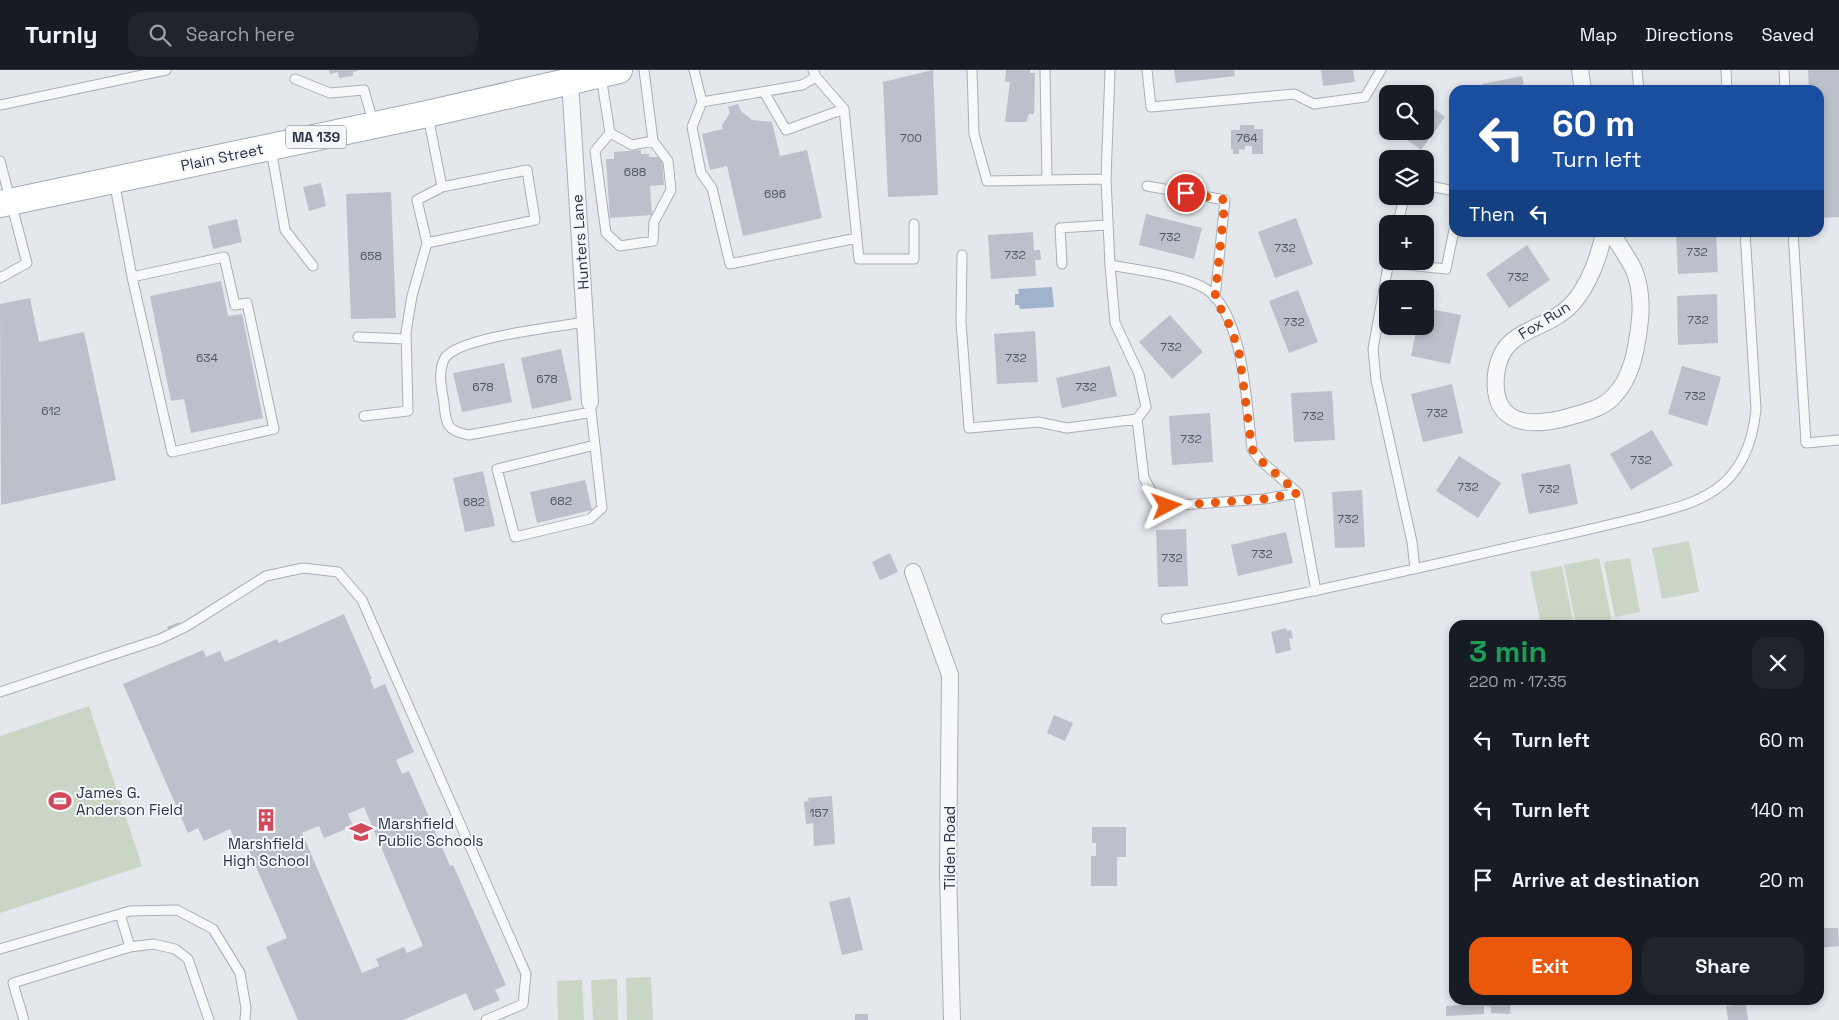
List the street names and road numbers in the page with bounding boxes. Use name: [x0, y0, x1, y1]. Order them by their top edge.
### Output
road number: MA 139: [286, 126, 346, 148]
street label: Plain Street: [179, 139, 265, 175]
street label: Hunters Lane: [567, 194, 593, 290]
street label: Fox Run: [1515, 297, 1573, 343]
street label: Tilden Road: [940, 806, 959, 890]

